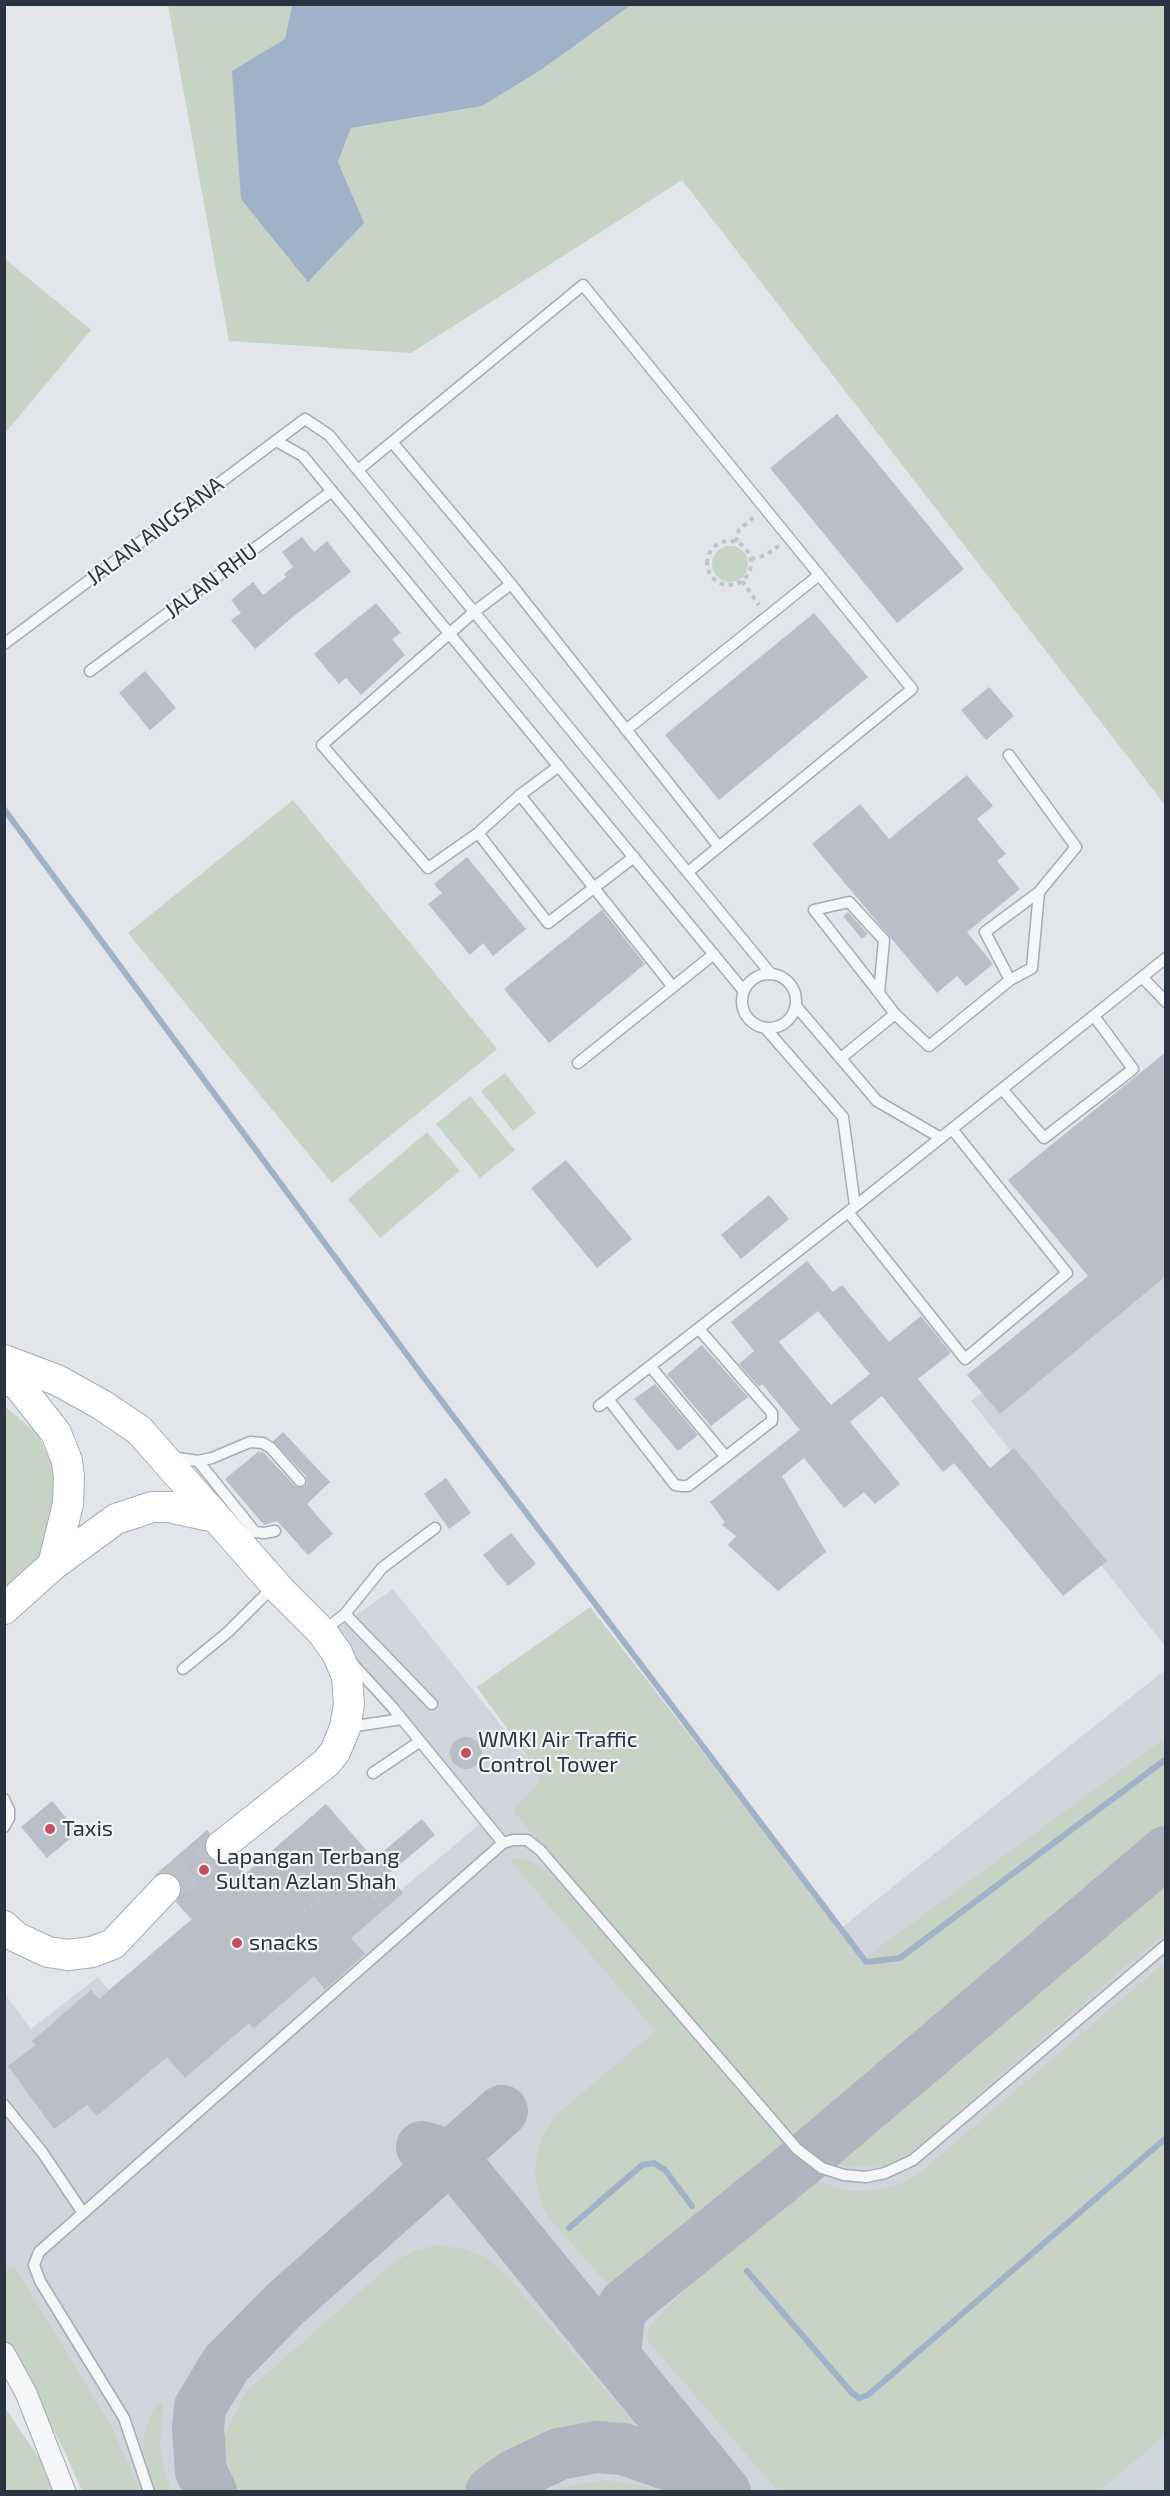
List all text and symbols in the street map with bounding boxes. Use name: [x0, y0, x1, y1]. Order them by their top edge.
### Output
street label: JALAN ANGSANA: [81, 471, 229, 591]
street label: JALAN RHU: [159, 538, 263, 624]
place label: WMKI Air Traffic Control Tower: [478, 1727, 638, 1778]
marker: WMKI Air Traffic Control Tower: [459, 1746, 473, 1760]
place label: Taxis: [62, 1816, 113, 1842]
marker: Taxis: [43, 1822, 57, 1836]
place label: Lapangan Terbang Sultan Azlan Shah: [216, 1844, 400, 1896]
marker: Lapangan Terbang Sultan Azlan Shah: [197, 1863, 211, 1877]
place label: snacks: [249, 1930, 318, 1956]
marker: snacks: [230, 1936, 244, 1950]

